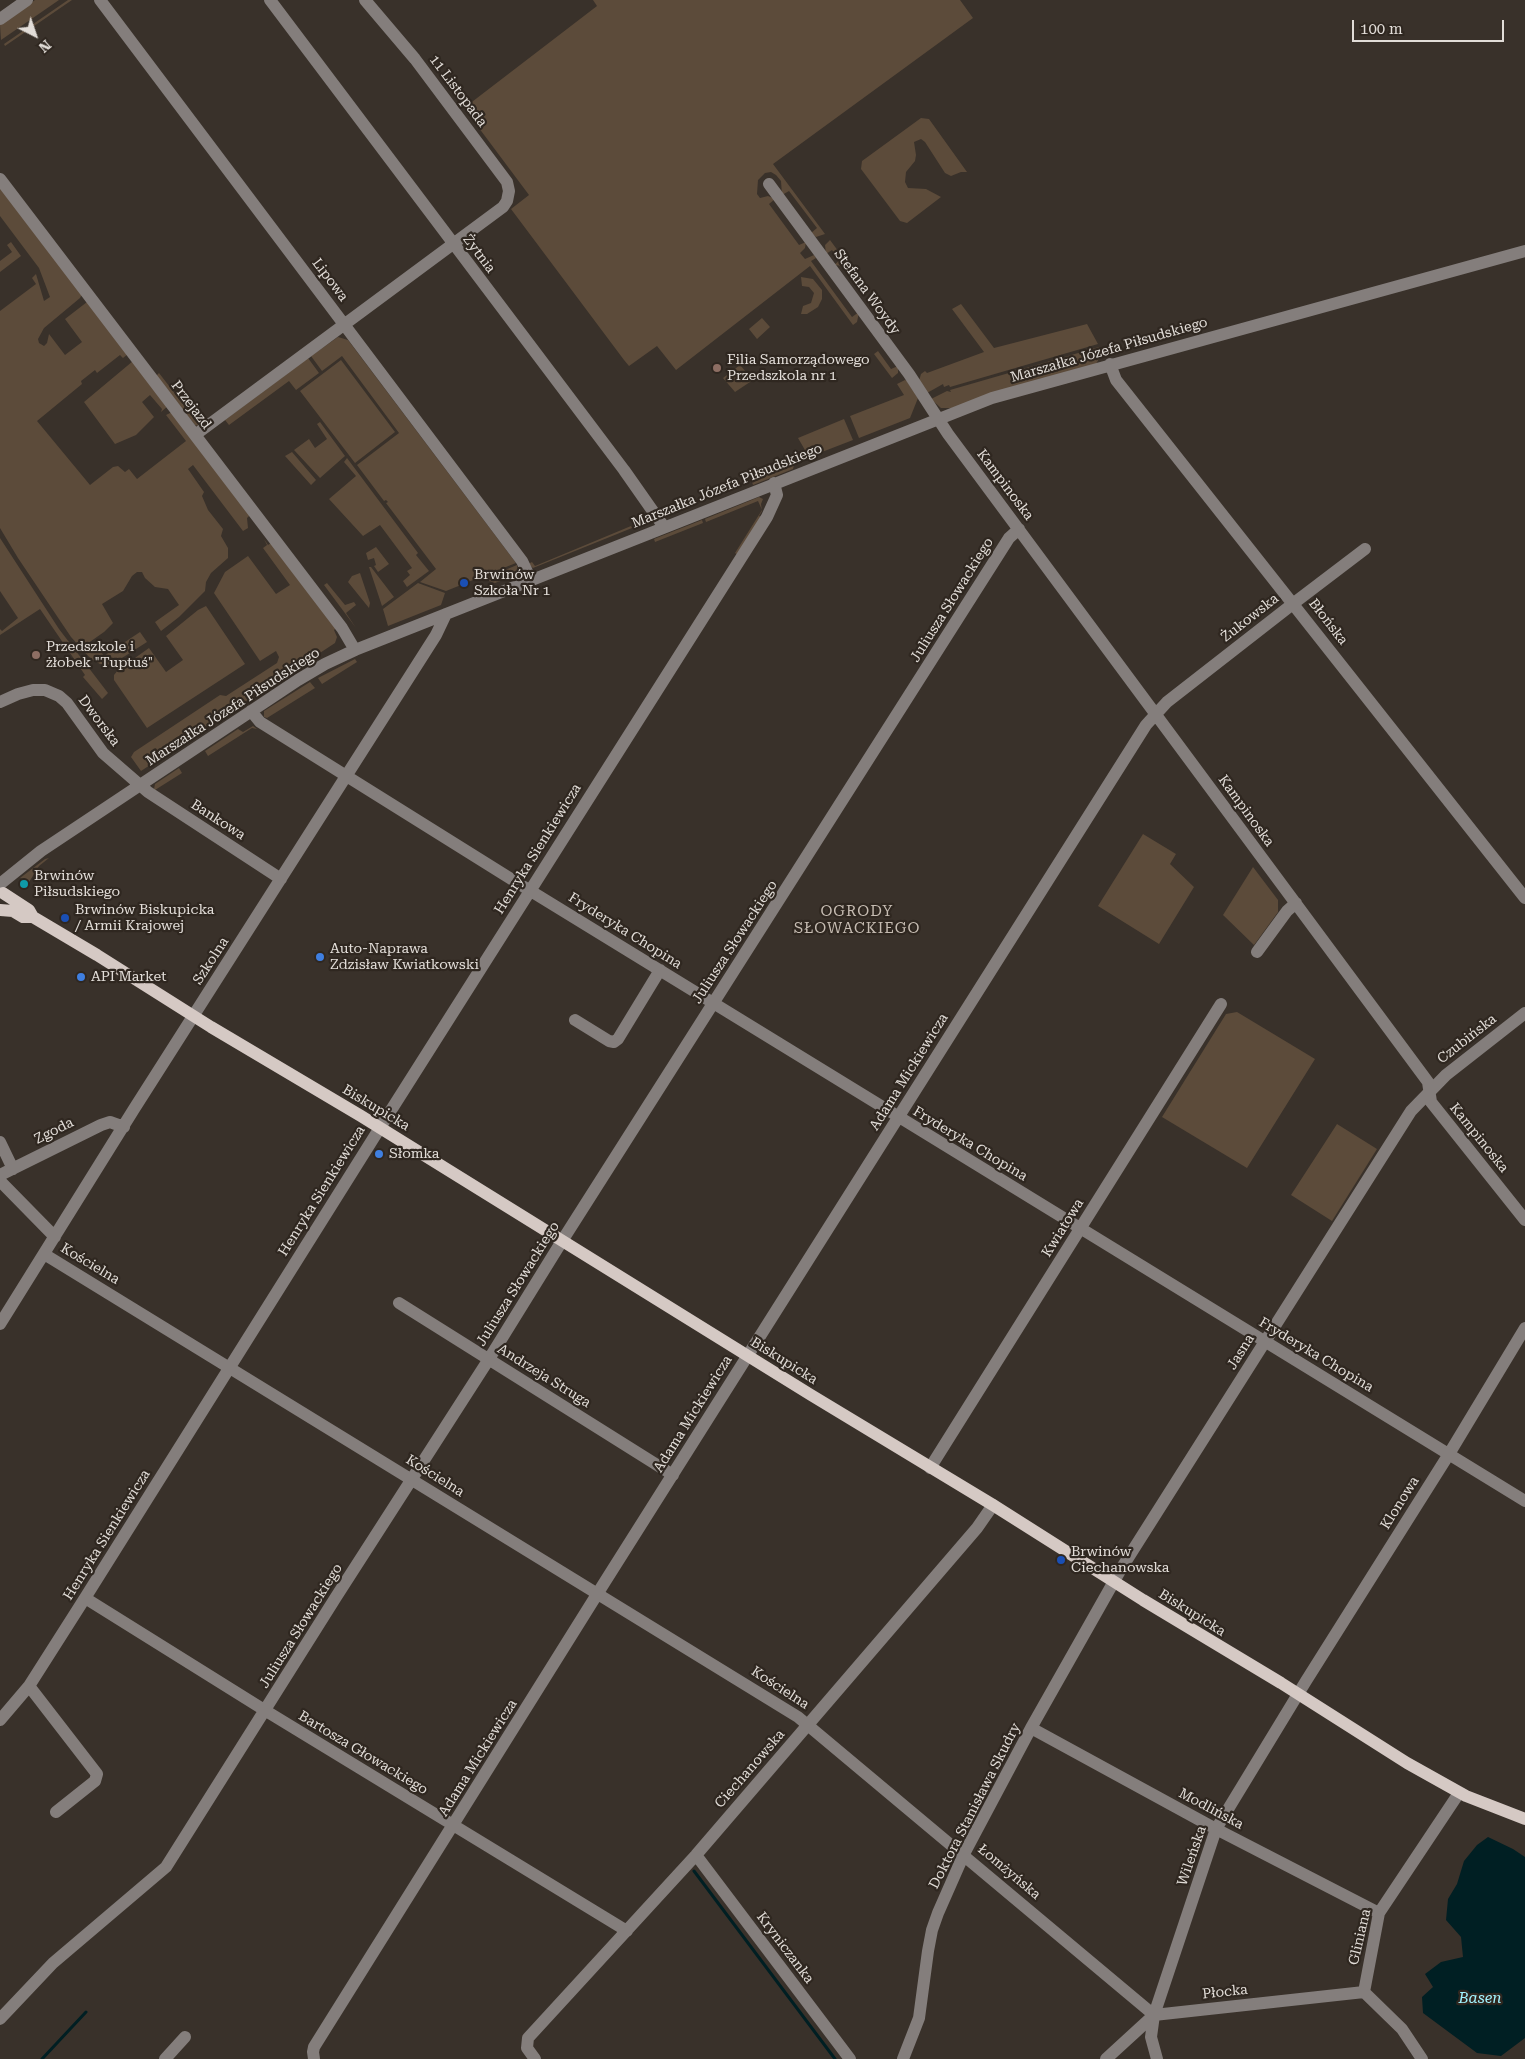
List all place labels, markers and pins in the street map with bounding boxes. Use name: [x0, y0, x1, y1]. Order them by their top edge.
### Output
place label: Filia Samorządowego Przedszkola nr 1: [727, 352, 870, 384]
marker: Filia Samorządowego Przedszkola nr 1: [711, 362, 723, 374]
place label: Brwinów Szkoła Nr 1: [474, 567, 550, 600]
marker: Brwinów Szkoła Nr 1: [458, 577, 470, 589]
place label: Przedszkole i żłobek "Tuptuś": [46, 639, 153, 672]
marker: Przedszkole i żłobek "Tuptuś": [30, 649, 42, 661]
place label: Brwinów Piłsudskiego: [34, 868, 120, 900]
marker: Brwinów Piłsudskiego: [18, 878, 30, 890]
place label: Brwinów Biskupicka / Armii Krajowej: [75, 902, 214, 934]
marker: Brwinów Biskupicka / Armii Krajowej: [59, 912, 71, 924]
place label: Auto-Naprawa Zdzisław Kwiatkowski: [330, 941, 479, 974]
marker: Auto-Naprawa Zdzisław Kwiatkowski: [314, 951, 326, 963]
place label: API Market: [91, 969, 166, 985]
marker: API Market: [75, 971, 87, 983]
place label: Słomka: [389, 1146, 439, 1162]
marker: Słomka: [373, 1148, 385, 1160]
place label: Brwinów Ciechanowska: [1071, 1544, 1169, 1576]
marker: Brwinów Ciechanowska: [1055, 1554, 1067, 1566]

